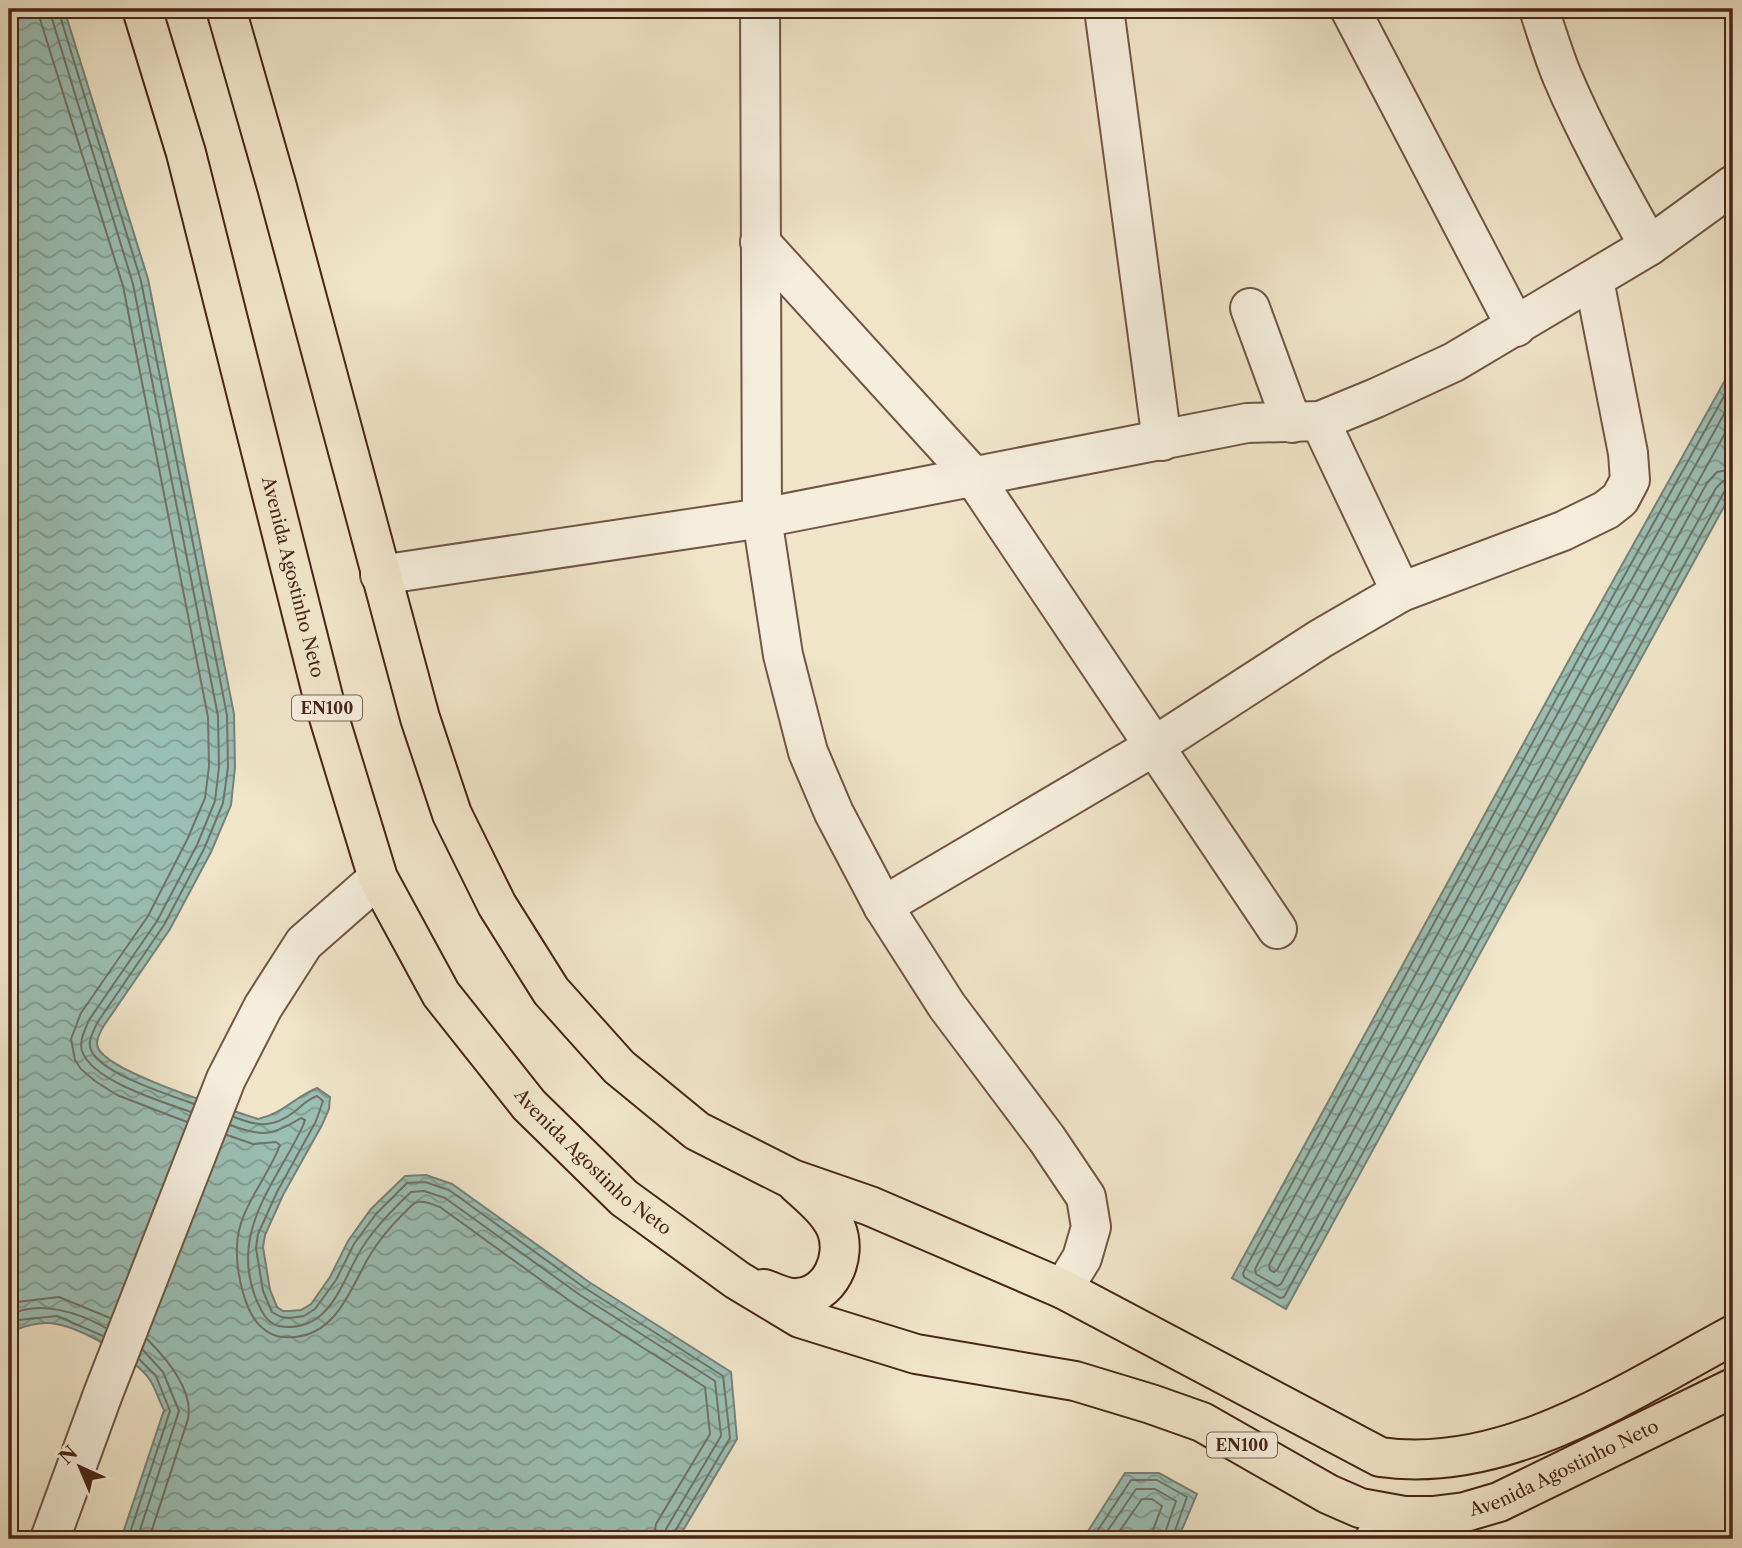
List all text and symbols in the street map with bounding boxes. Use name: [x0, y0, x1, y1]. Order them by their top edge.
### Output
street label: Avenida Agostinho Neto: [257, 473, 329, 680]
road number: EN100: [292, 695, 362, 720]
street label: Avenida Agostinho Neto: [509, 1084, 676, 1240]
street label: Avenida Agostinho Neto: [1466, 1415, 1662, 1521]
north arrow: [46, 1432, 116, 1502]
road number: EN100: [1207, 1432, 1277, 1457]
text: N: [55, 1441, 82, 1469]

